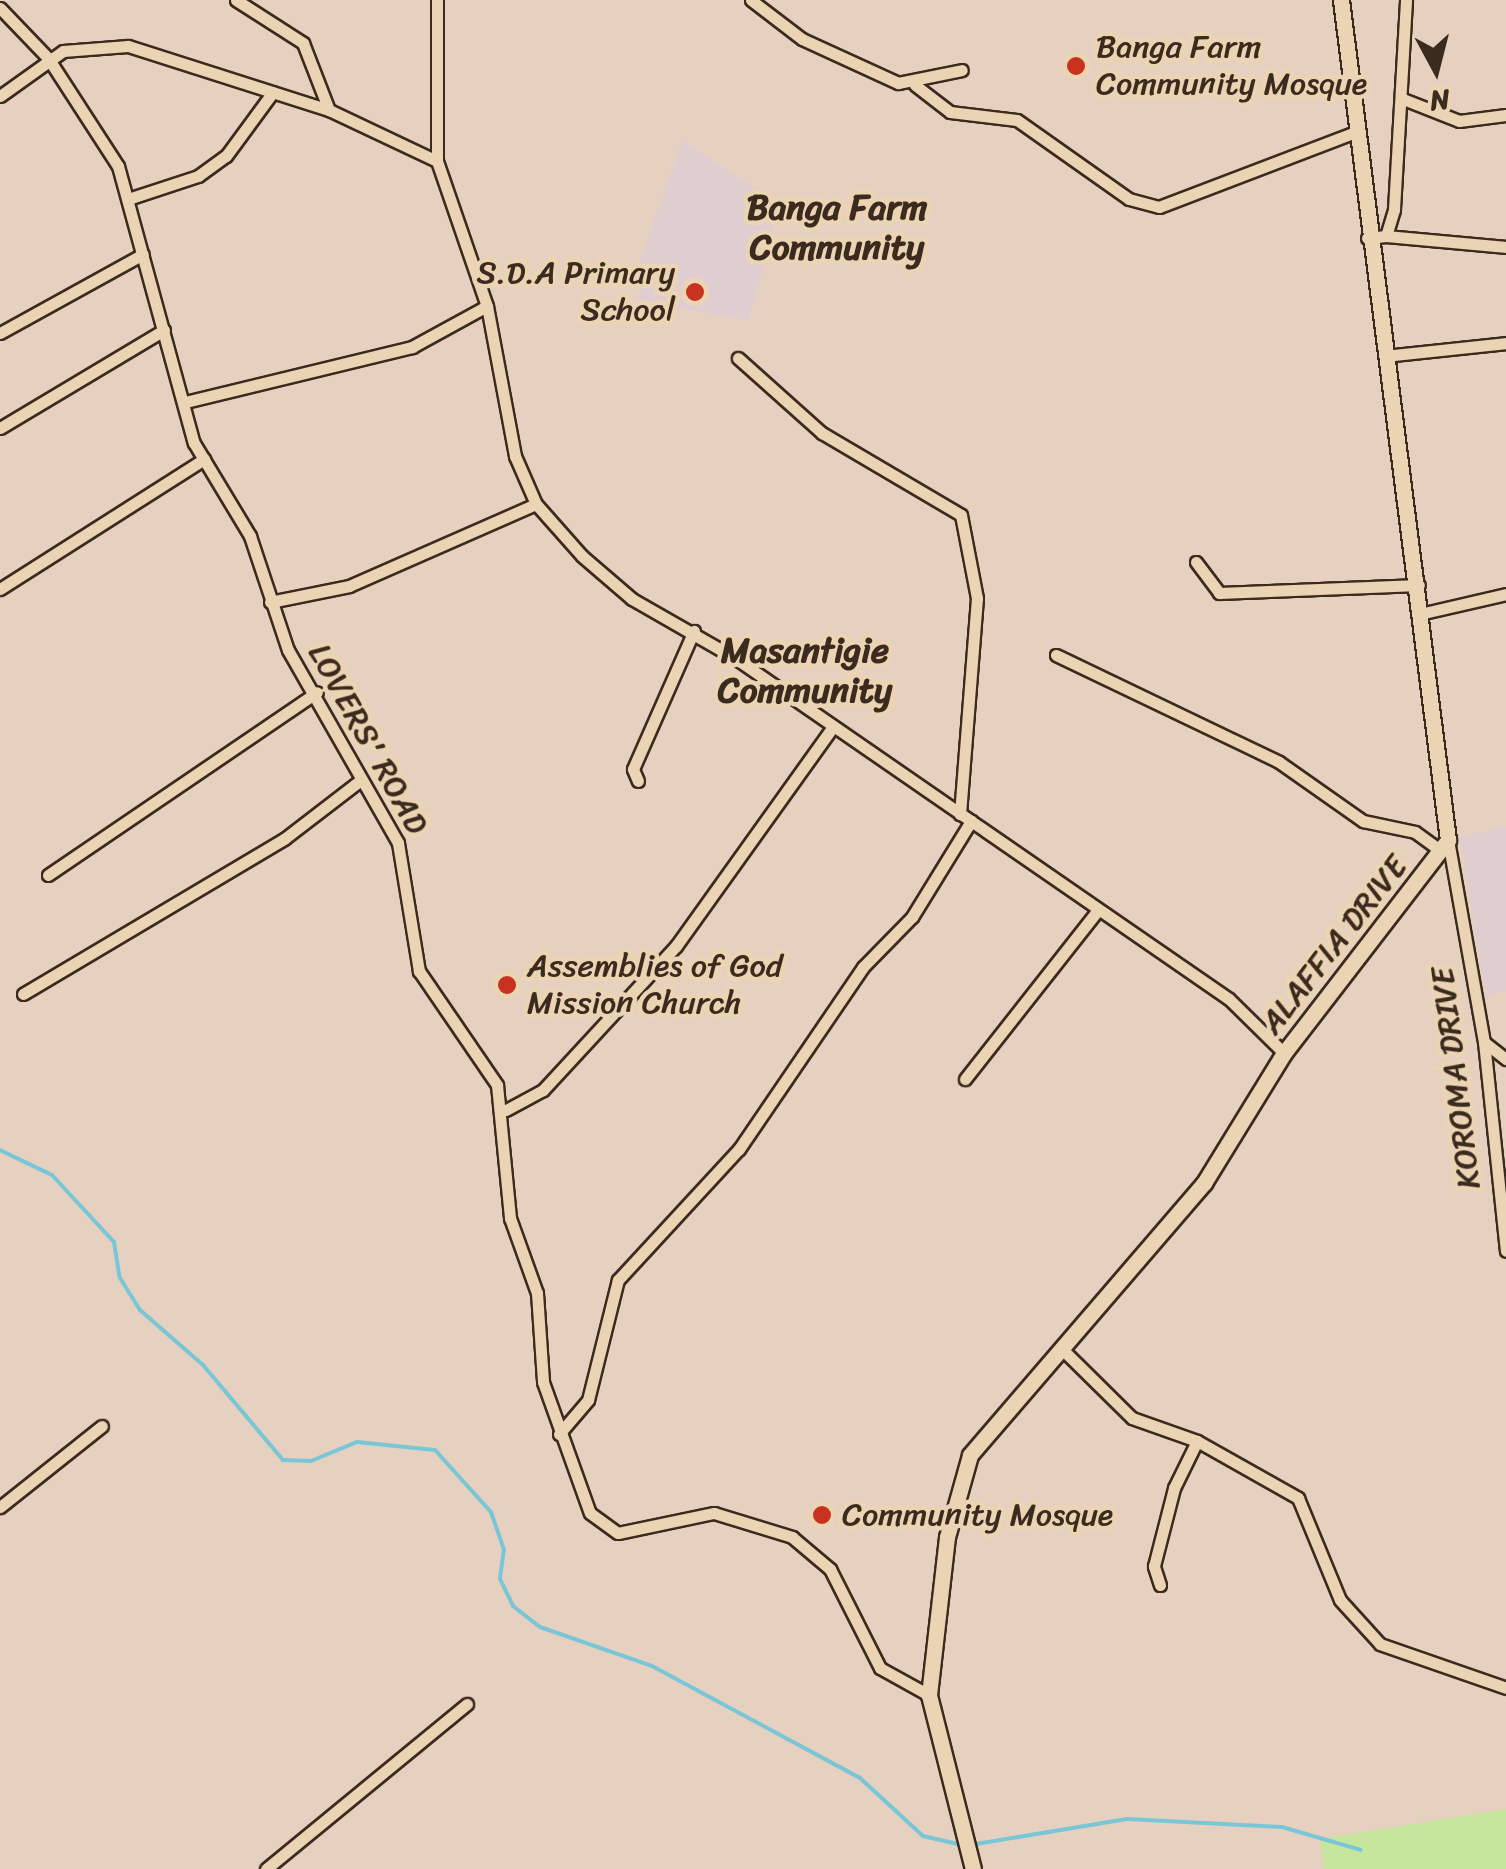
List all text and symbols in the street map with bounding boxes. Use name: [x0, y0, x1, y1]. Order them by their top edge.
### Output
north arrow: [1386, 20, 1486, 120]
place label: Banga Farm Community Mosque: [1096, 29, 1369, 104]
marker: Banga Farm Community Mosque: [1065, 55, 1087, 77]
text: N: [1427, 75, 1452, 126]
district label: Banga Farm Community: [747, 186, 927, 268]
place label: S.D.A Primary School: [475, 255, 675, 330]
marker: S.D.A Primary School: [684, 281, 706, 303]
district label: Masantigie Community: [718, 629, 892, 711]
street label: LOVERS' ROAD: [300, 637, 436, 841]
street label: ALAFFIA DRIVE: [1252, 847, 1416, 1043]
place label: Assemblies of God Mission Church: [527, 948, 783, 1023]
street label: KOROMA DRIVE: [1423, 965, 1489, 1191]
marker: Assemblies of God Mission Church: [496, 974, 518, 996]
place label: Community Mosque: [842, 1496, 1115, 1534]
marker: Community Mosque: [811, 1504, 833, 1526]

